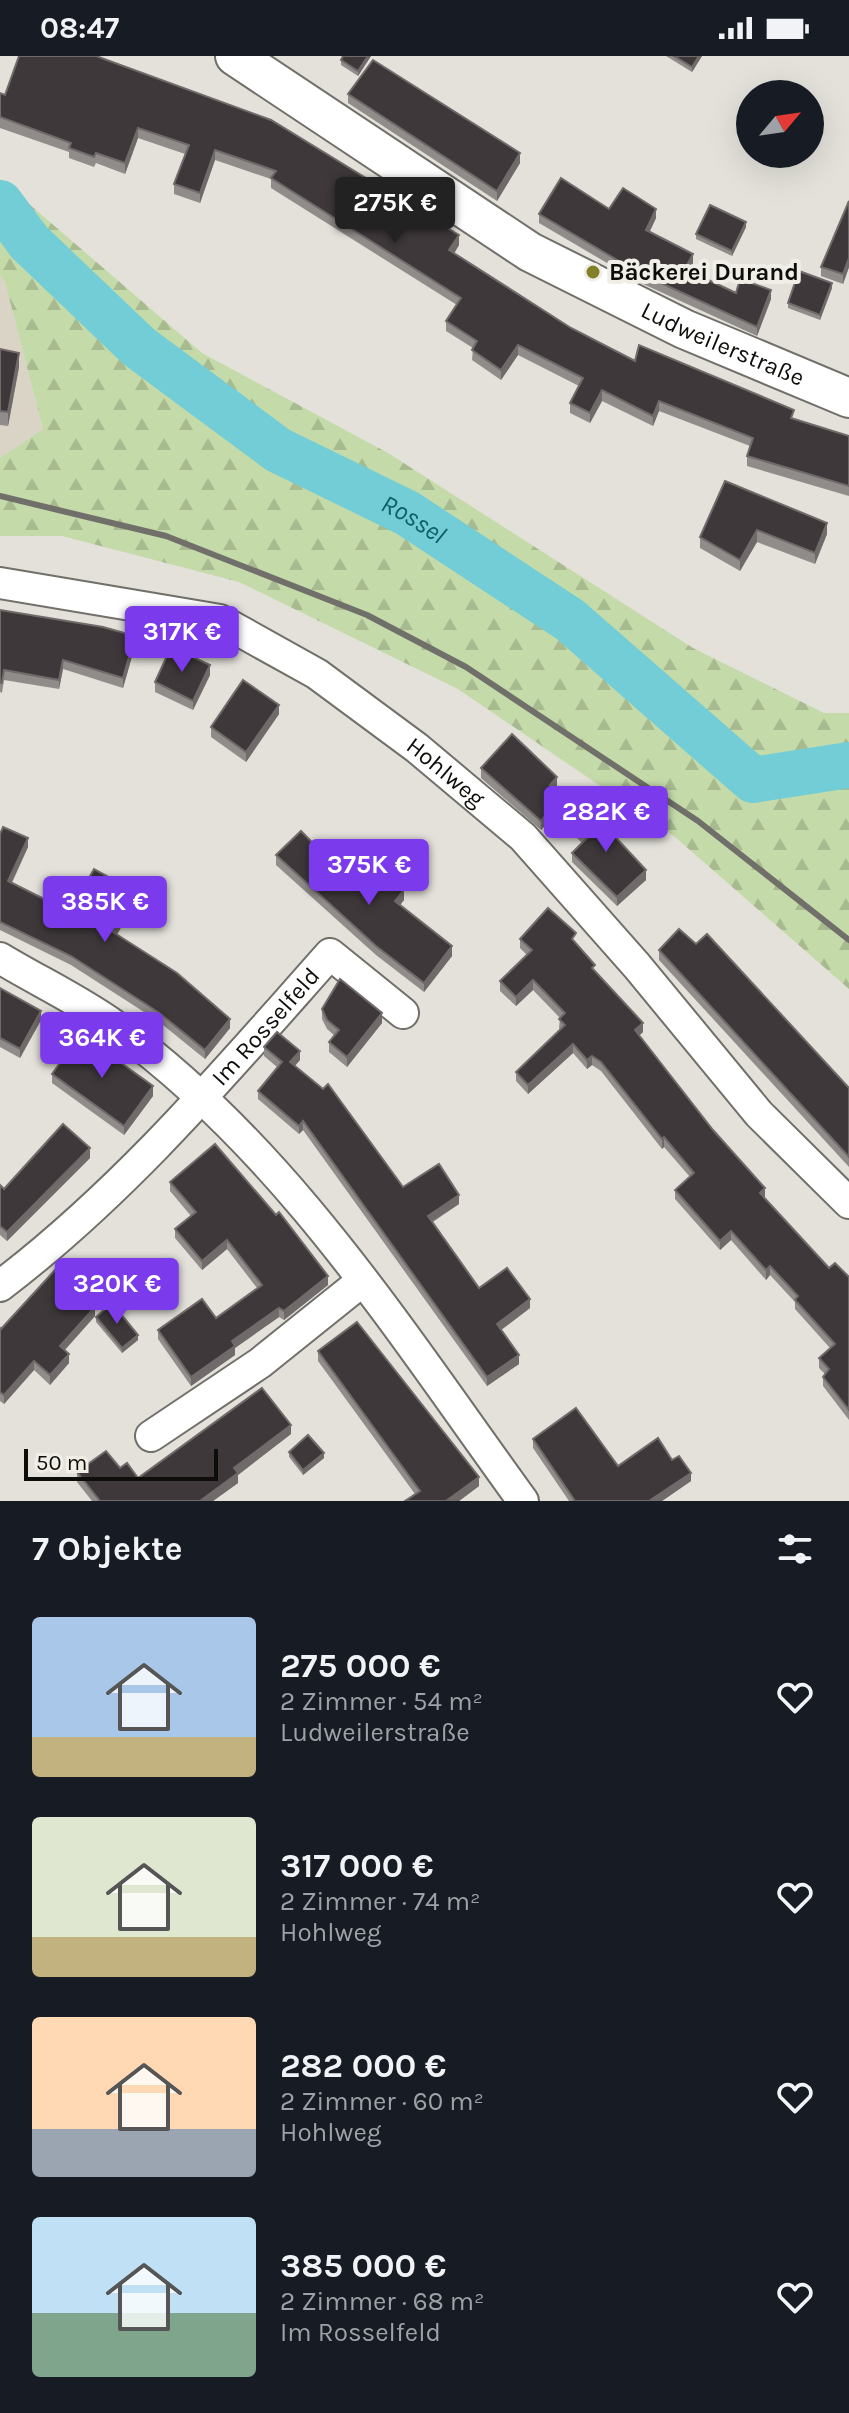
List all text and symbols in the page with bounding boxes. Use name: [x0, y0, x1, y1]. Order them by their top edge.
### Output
text: 08:47: [40, 10, 119, 46]
north arrow: [736, 80, 824, 168]
map controls: [736, 80, 824, 168]
pin: 275K €: [330, 177, 460, 245]
text: 275K €: [353, 187, 437, 218]
place label: Bäckerei Durand: [609, 258, 799, 286]
marker: Bäckerei Durand: [584, 263, 602, 281]
street label: Ludweilerstraße: [637, 296, 809, 392]
water label: Rossel: [376, 488, 452, 550]
pin: 317K €: [117, 606, 247, 674]
text: 317K €: [143, 616, 221, 647]
street label: Hohlweg: [401, 731, 491, 813]
pin: 282K €: [541, 786, 671, 854]
text: 282K €: [562, 796, 650, 827]
pin: 375K €: [304, 839, 434, 907]
text: 375K €: [327, 849, 411, 880]
pin: 385K €: [40, 876, 170, 944]
text: 385K €: [61, 886, 149, 917]
street label: Im Rosselfeld: [206, 962, 325, 1091]
pin: 364K €: [37, 1012, 167, 1080]
text: 364K €: [58, 1022, 146, 1053]
pin: 320K €: [52, 1258, 182, 1326]
text: 320K €: [73, 1268, 161, 1299]
scale bar: [24, 1445, 218, 1481]
text: 50 m: [36, 1450, 87, 1476]
icon: filters: [773, 1527, 817, 1571]
text: 7 Objekte: [32, 1529, 183, 1569]
text: 275 000 €: [280, 1646, 441, 1686]
icon: home: [96, 1649, 192, 1745]
icon: heart: [773, 1675, 817, 1719]
text: 2 Zimmer · 54 m²: [280, 1686, 483, 1717]
text: Ludweilerstraße: [280, 1717, 470, 1748]
text: 317 000 €: [280, 1846, 433, 1886]
icon: home: [96, 1849, 192, 1945]
icon: heart: [773, 1875, 817, 1919]
text: 2 Zimmer · 74 m²: [280, 1886, 480, 1917]
text: Hohlweg: [280, 1917, 381, 1948]
text: 282 000 €: [280, 2046, 446, 2086]
icon: home: [96, 2049, 192, 2145]
icon: heart: [773, 2075, 817, 2119]
text: 2 Zimmer · 60 m²: [280, 2086, 484, 2117]
text: Hohlweg: [280, 2117, 381, 2148]
text: 385 000 €: [280, 2246, 446, 2286]
icon: home: [96, 2249, 192, 2345]
icon: heart: [773, 2275, 817, 2319]
text: 2 Zimmer · 68 m²: [280, 2286, 485, 2317]
text: Im Rosselfeld: [280, 2317, 441, 2348]

